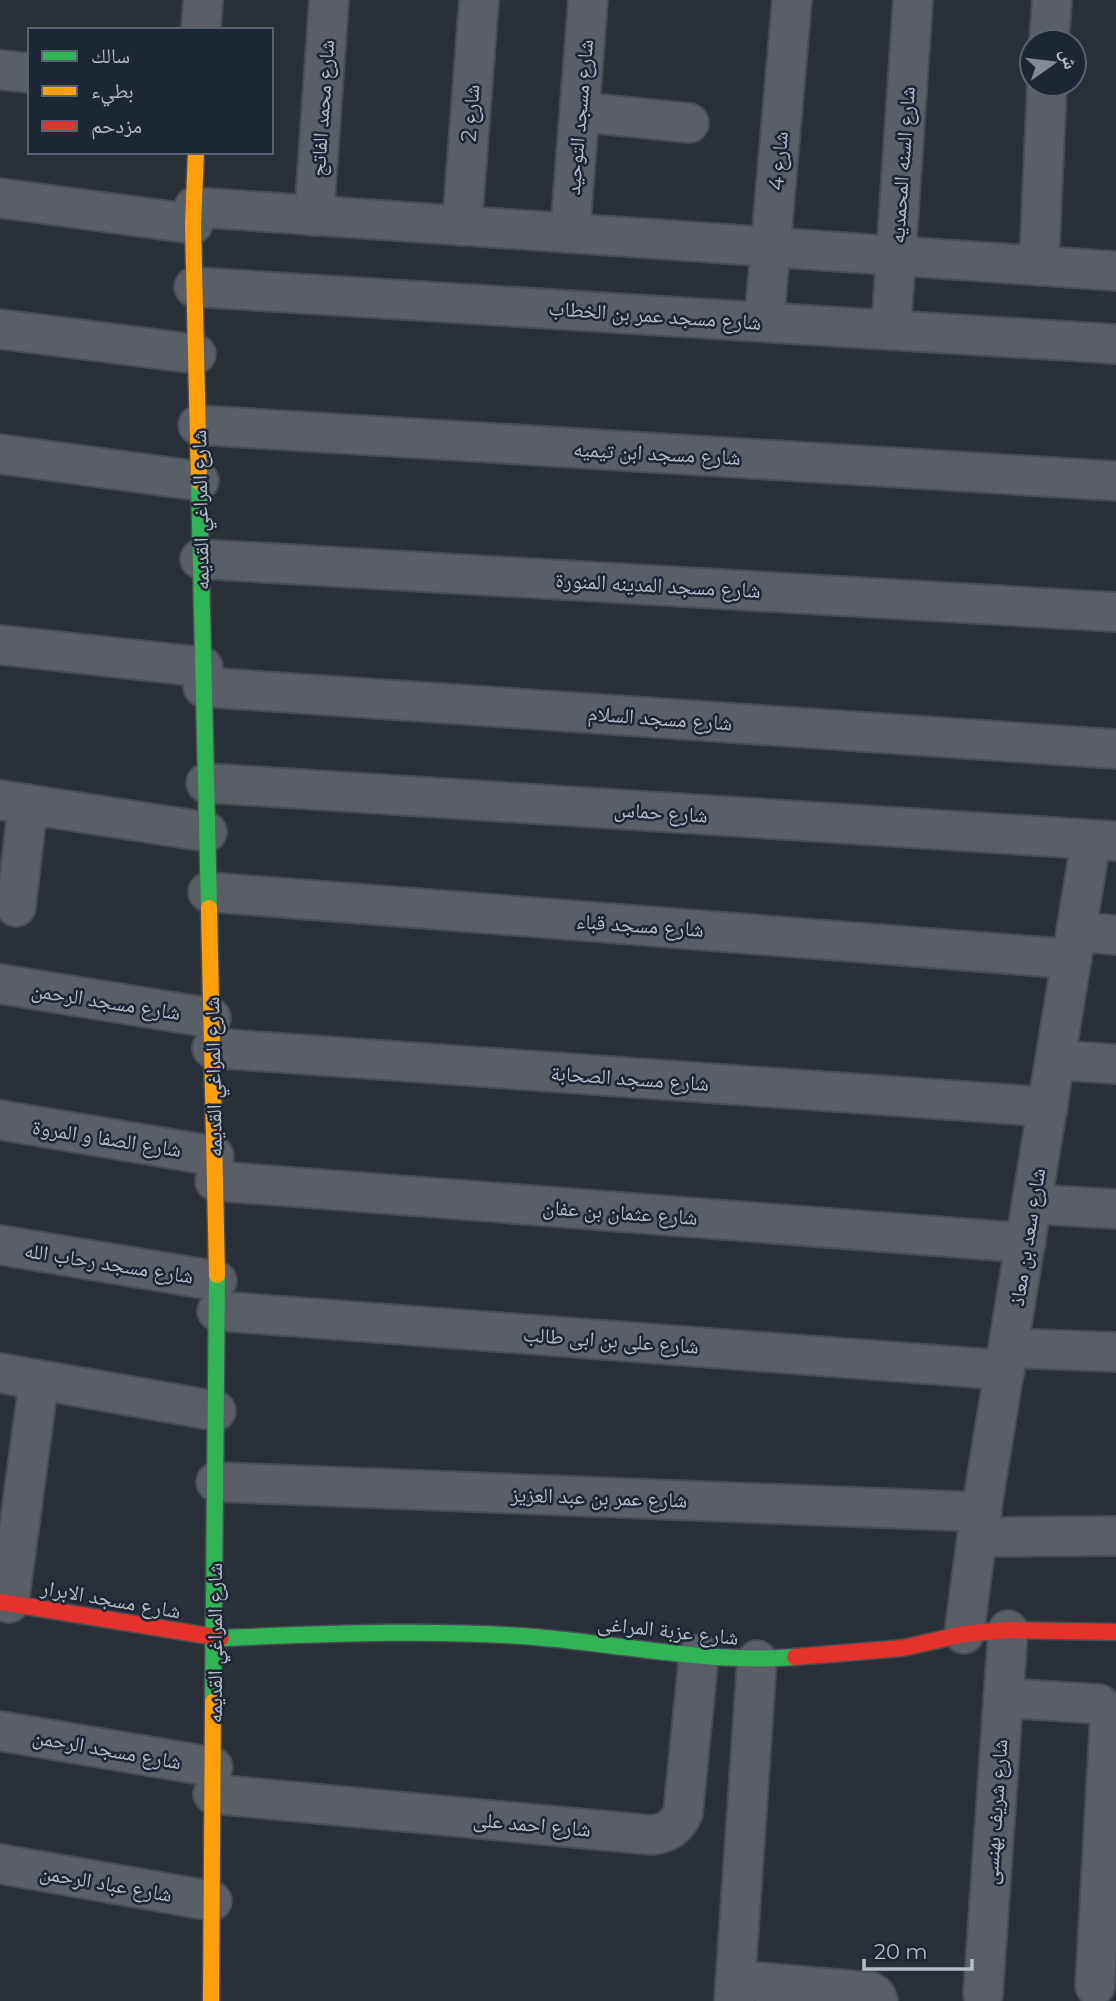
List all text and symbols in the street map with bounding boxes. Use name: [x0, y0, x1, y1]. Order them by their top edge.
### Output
legend: [28, 28, 273, 154]
north arrow: [1018, 28, 1088, 98]
street label: شارع مسجد التوحيد: [560, 38, 599, 196]
street label: شارع محمد الفاتح: [305, 39, 340, 177]
text: سالك: [91, 43, 130, 68]
text: ش: [1055, 46, 1083, 72]
text: بطيء: [91, 78, 134, 107]
street label: شارع 2: [456, 84, 485, 143]
street label: شارع السنه المحمديه: [884, 86, 921, 244]
text: مزدحم: [91, 113, 142, 140]
street label: شارع 4: [763, 130, 794, 192]
street label: شارع مسجد عمر بن الخطاب: [548, 295, 762, 336]
street label: شارع المراغي القديمه: [186, 429, 218, 590]
street label: شارع مسجد ابن تيميه: [573, 436, 741, 471]
street label: شارع مسجد المدينه المنورة: [555, 567, 761, 604]
street label: شارع مسجد السلام: [587, 700, 733, 738]
street label: شارع حماس: [613, 796, 709, 829]
street label: شارع مسجد قباء: [575, 908, 705, 943]
street label: شارع مسجد الرحمن: [30, 977, 182, 1026]
street label: شارع المراغي القديمه: [199, 996, 231, 1157]
street label: شارع مسجد الصحابة: [550, 1060, 710, 1097]
street label: شارع الصفا و المروة: [31, 1114, 183, 1163]
street label: شارع سعد بن معاذ: [1004, 1166, 1051, 1308]
street label: شارع عثمان بن عفان: [542, 1194, 698, 1231]
street label: شارع مسجد رحاب الله: [22, 1237, 195, 1290]
street label: شارع على بن ابى طالب: [522, 1321, 700, 1360]
street label: شارع عمر بن عبد العزيز: [509, 1481, 688, 1514]
street label: شارع المراغي القديمه: [202, 1563, 231, 1723]
street label: شارع مسجد الابرار: [38, 1574, 183, 1625]
street label: شارع عزبة المراغى: [596, 1610, 740, 1651]
street label: شارع مسجد الرحمن: [30, 1724, 183, 1775]
street label: شارع شريف بهنسى: [977, 1738, 1014, 1886]
street label: شارع احمد على: [472, 1806, 592, 1843]
street label: شارع عباد الرحمن: [38, 1859, 174, 1908]
scale bar: [864, 1927, 972, 1971]
text: 20 m: [874, 1939, 928, 1964]

